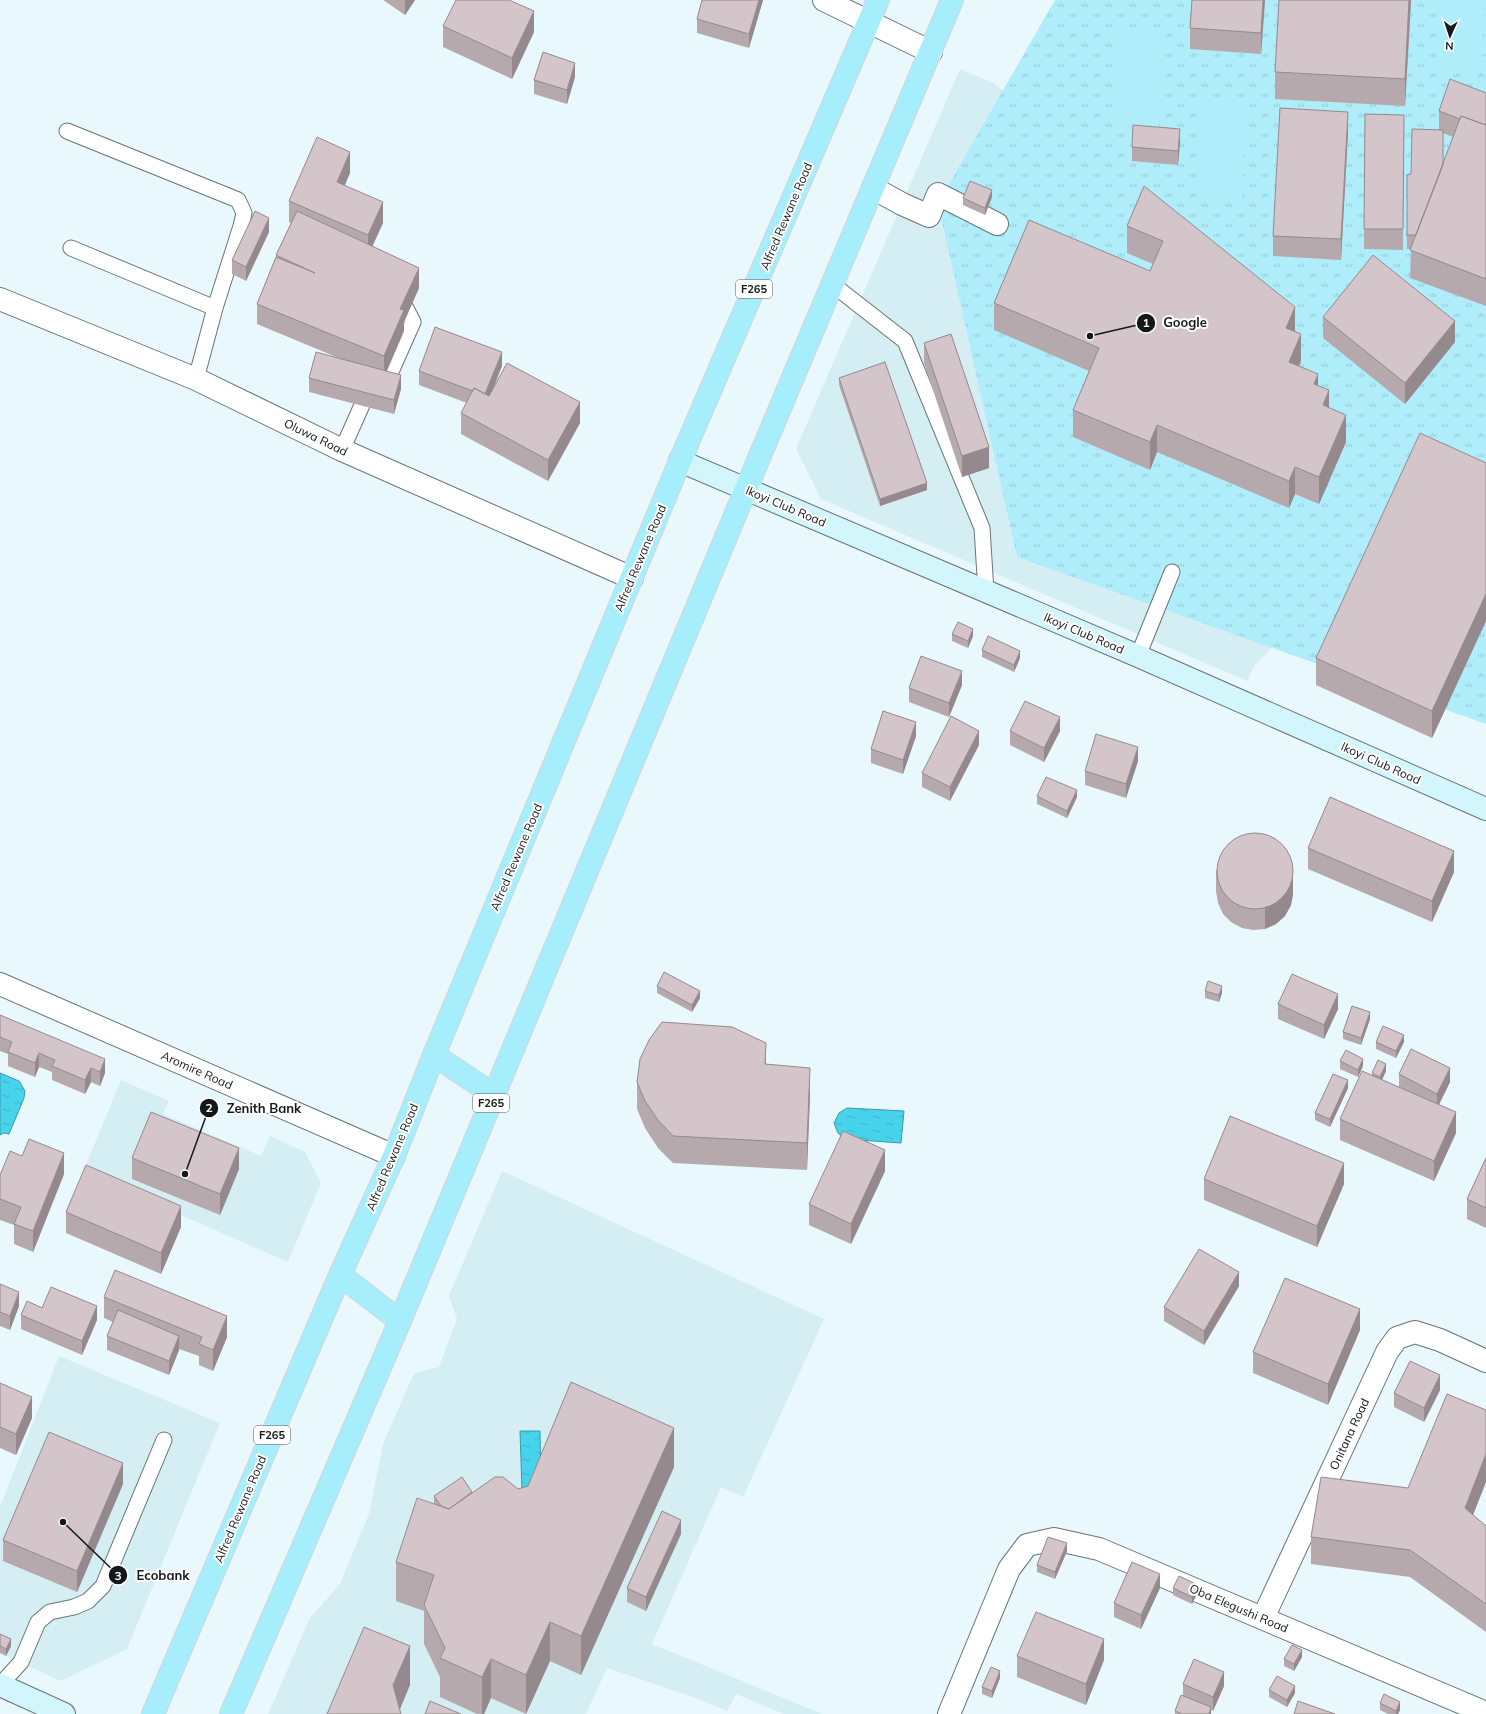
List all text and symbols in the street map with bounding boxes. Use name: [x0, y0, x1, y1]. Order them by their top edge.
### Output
north arrow: [1430, 16, 1470, 56]
text: N: [1445, 39, 1454, 53]
street label: Alfred Rewane Road: [757, 160, 815, 272]
road number: F265: [736, 280, 772, 298]
callout: Google: [1136, 310, 1215, 335]
text: Google: [1163, 314, 1207, 330]
text: 1: [1142, 315, 1150, 330]
street label: Oluwa Road: [282, 415, 350, 459]
street label: Ikoyi Club Road: [743, 482, 829, 530]
street label: Alfred Rewane Road: [611, 502, 669, 614]
street label: Ikoyi Club Road: [1041, 609, 1127, 657]
street label: Ikoyi Club Road: [1339, 739, 1423, 787]
street label: Alfred Rewane Road: [487, 801, 545, 913]
street label: Aromire Road: [159, 1048, 235, 1092]
road number: F265: [473, 1094, 509, 1112]
callout: Zenith Bank: [199, 1096, 310, 1121]
text: 2: [205, 1100, 213, 1115]
text: Zenith Bank: [227, 1100, 302, 1116]
street label: Alfred Rewane Road: [363, 1101, 421, 1213]
street label: Onitana Road: [1326, 1396, 1372, 1472]
road number: F265: [254, 1426, 290, 1444]
street label: Alfred Rewane Road: [211, 1453, 269, 1565]
callout: Ecobank: [108, 1563, 197, 1588]
text: Ecobank: [137, 1567, 190, 1583]
text: 3: [114, 1568, 122, 1583]
street label: Oba Elegushi Road: [1187, 1580, 1291, 1636]

